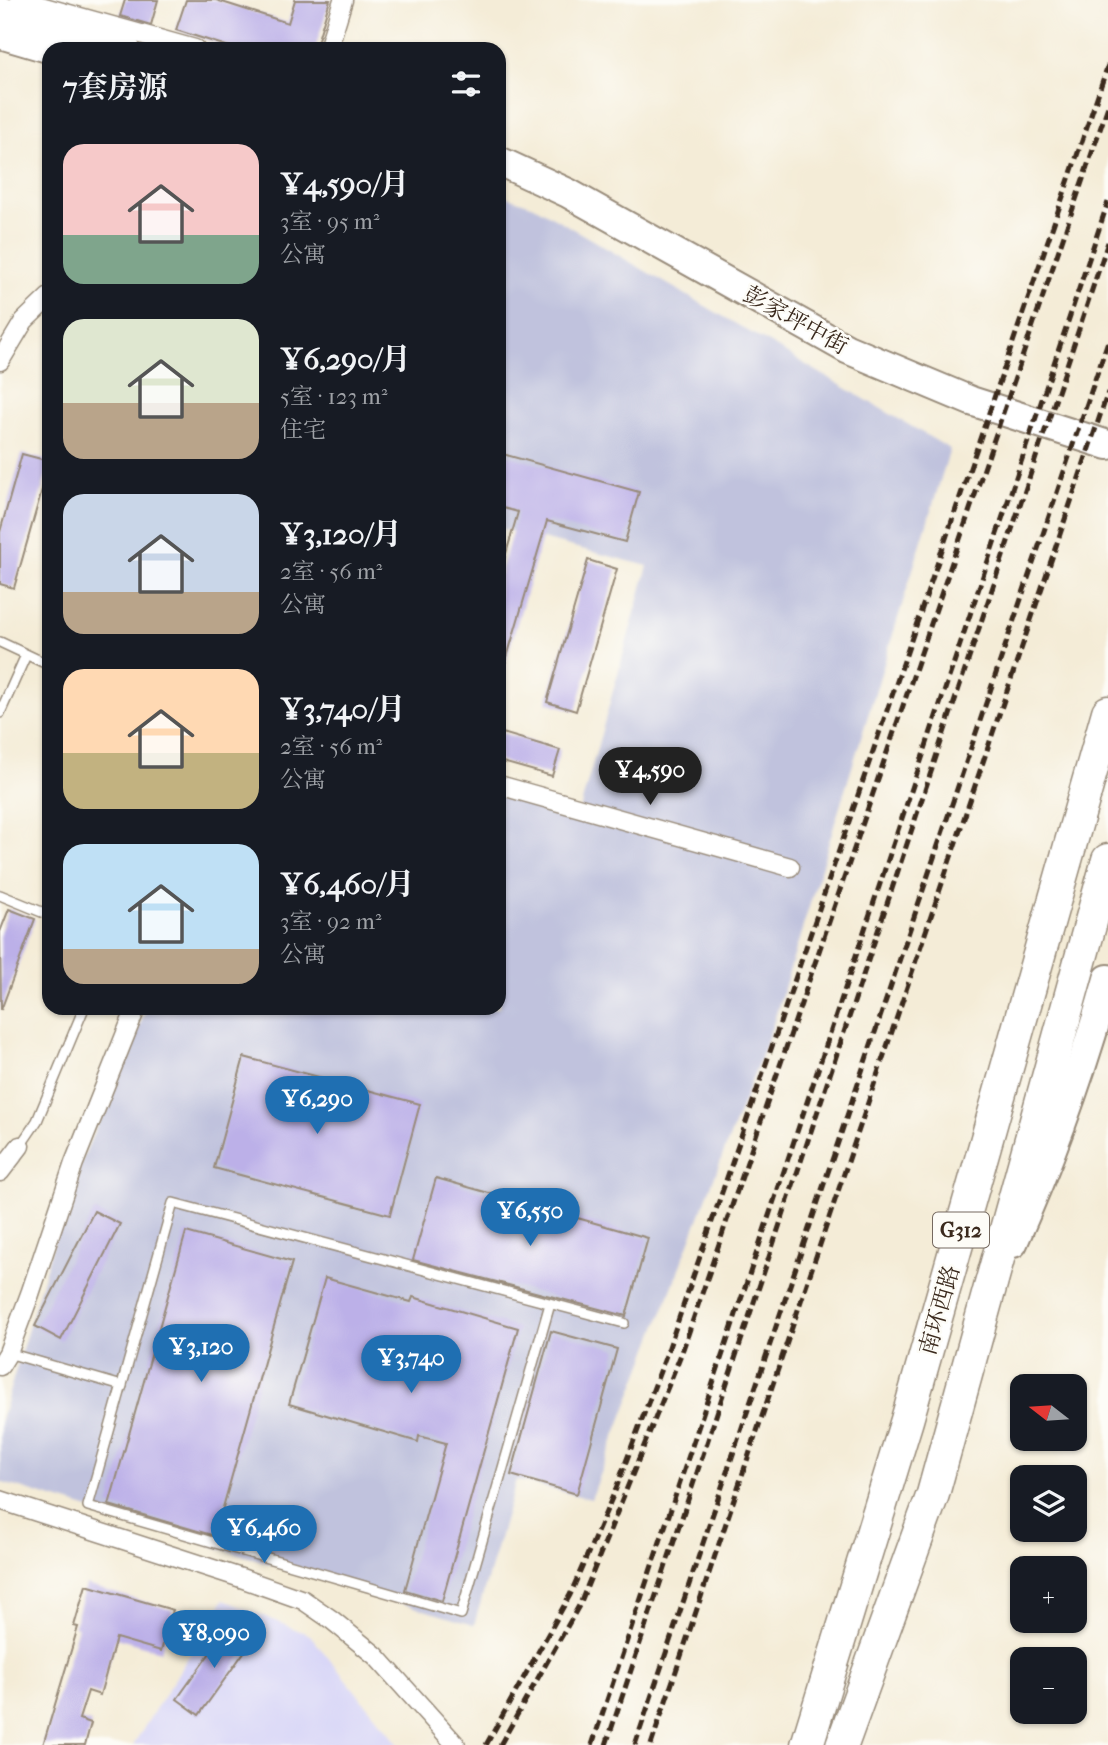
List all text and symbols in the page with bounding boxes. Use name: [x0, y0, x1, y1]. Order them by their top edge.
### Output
icon: filters: [447, 65, 485, 103]
text: 7套房源: [63, 70, 167, 105]
text: ¥4,590/月: [280, 167, 409, 202]
icon: home: [119, 172, 203, 256]
text: 3室 · 95 m²: [280, 208, 379, 235]
text: 公寓: [280, 241, 326, 268]
street label: 彭家坪中街: [739, 281, 853, 360]
text: ¥6,290/月: [280, 342, 411, 377]
icon: home: [119, 347, 203, 431]
text: 5室 · 123 m²: [280, 383, 387, 410]
text: 住宅: [280, 416, 326, 443]
text: ¥3,120/月: [280, 517, 402, 552]
icon: home: [119, 522, 203, 606]
text: 2室 · 56 m²: [280, 558, 382, 585]
text: 公寓: [280, 591, 326, 618]
text: ¥3,740/月: [280, 692, 405, 727]
icon: home: [119, 697, 203, 781]
text: 2室 · 56 m²: [280, 733, 382, 760]
pin: ¥4,590: [593, 748, 707, 807]
text: ¥4,590: [615, 756, 685, 783]
text: 公寓: [280, 766, 326, 793]
text: ¥6,460/月: [280, 867, 414, 902]
icon: home: [119, 872, 203, 956]
text: 3室 · 92 m²: [280, 908, 381, 935]
text: 公寓: [280, 941, 326, 968]
pin: ¥6,290: [260, 1076, 374, 1136]
text: ¥6,290: [281, 1085, 353, 1112]
pin: ¥6,550: [473, 1188, 587, 1248]
text: ¥6,550: [497, 1197, 563, 1224]
road number: G312: [933, 1212, 989, 1248]
street label: 南环西路: [914, 1262, 965, 1358]
pin: ¥3,120: [144, 1324, 258, 1384]
text: ¥3,120: [169, 1333, 233, 1360]
pin: ¥3,740: [354, 1336, 468, 1395]
text: ¥3,740: [377, 1344, 445, 1371]
north arrow: [1010, 1374, 1087, 1451]
map controls: [1010, 1374, 1087, 1724]
button: layers: [1010, 1465, 1087, 1542]
pin: ¥6,460: [207, 1506, 321, 1565]
text: ¥6,460: [227, 1514, 301, 1541]
button: +: [1010, 1556, 1087, 1633]
pin: ¥8,090: [157, 1610, 271, 1670]
text: ¥8,090: [178, 1619, 250, 1646]
button: −: [1010, 1647, 1087, 1724]

